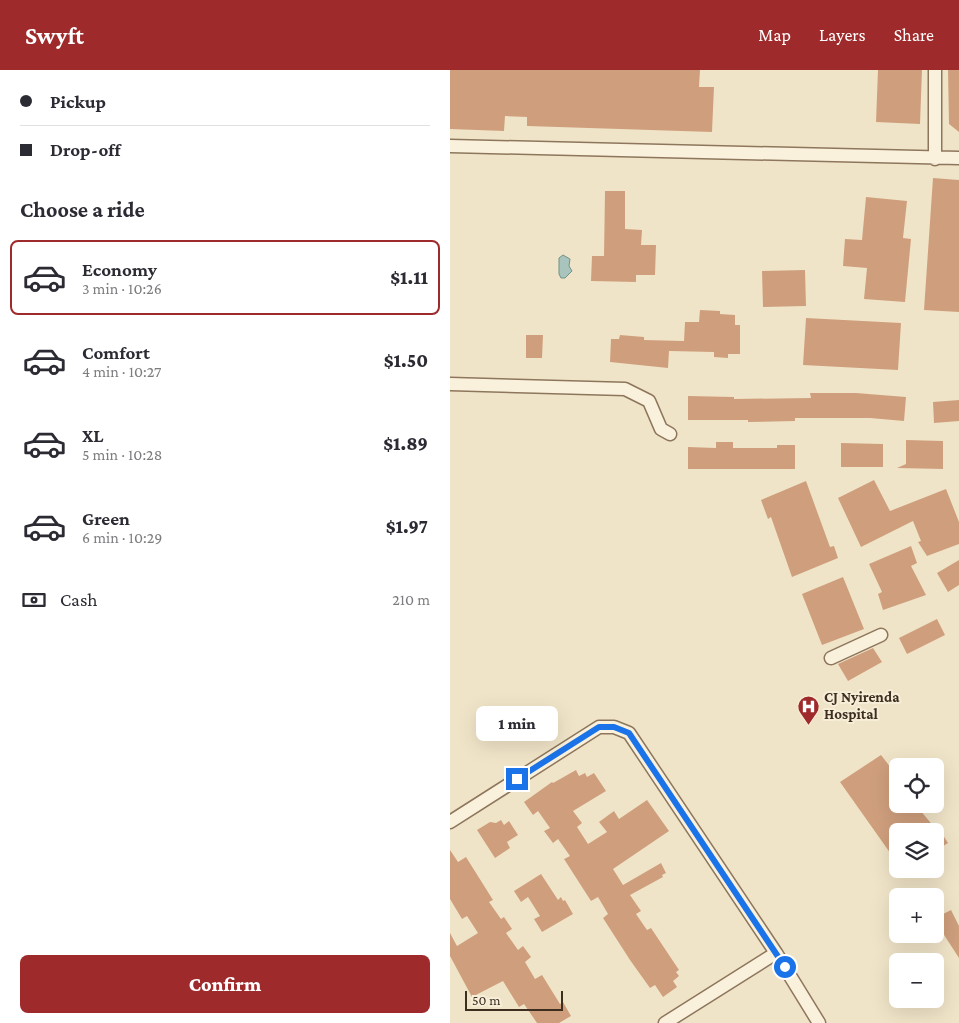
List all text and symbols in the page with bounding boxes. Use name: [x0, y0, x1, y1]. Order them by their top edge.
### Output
text: Swyft: [25, 22, 84, 49]
text: Map: [758, 25, 791, 45]
text: Layers: [819, 25, 866, 45]
text: Share: [894, 25, 934, 45]
text: Pickup: [50, 91, 106, 112]
text: Drop-off: [50, 139, 121, 160]
text: Choose a ride: [20, 197, 145, 222]
icon: car: [22, 255, 67, 300]
text: Economy: [82, 259, 157, 280]
text: $1.11: [390, 267, 428, 288]
text: 3 min · 10:26: [82, 280, 162, 297]
icon: car: [22, 338, 67, 383]
text: Comfort: [82, 342, 150, 363]
text: $1.50: [384, 350, 428, 371]
text: 4 min · 10:27: [82, 363, 161, 380]
icon: car: [22, 421, 67, 466]
text: XL: [82, 425, 104, 446]
text: $1.89: [383, 433, 428, 454]
text: 5 min · 10:28: [82, 446, 162, 463]
icon: car: [22, 504, 67, 549]
text: Green: [82, 508, 130, 529]
text: $1.97: [386, 516, 428, 537]
text: 6 min · 10:29: [82, 529, 162, 546]
icon: cash: [20, 586, 48, 614]
text: Cash: [60, 589, 98, 610]
text: 210 m: [392, 591, 430, 608]
place label: CJ Nyirenda Hospital: [824, 689, 900, 722]
hospital icon: CJ Nyirenda Hospital: [796, 694, 820, 725]
callout: 1 min: [476, 706, 558, 742]
text: 1 min: [498, 715, 536, 732]
map controls: [889, 758, 944, 1008]
button: locate: [889, 758, 944, 813]
route end: [506, 768, 528, 790]
button: layers: [889, 823, 944, 878]
button: +: [889, 888, 944, 943]
button: −: [889, 953, 944, 1008]
button: Confirm: [20, 955, 430, 1013]
route start: [774, 956, 796, 978]
scale bar: [465, 988, 562, 1011]
text: 50 m: [472, 992, 500, 1008]

